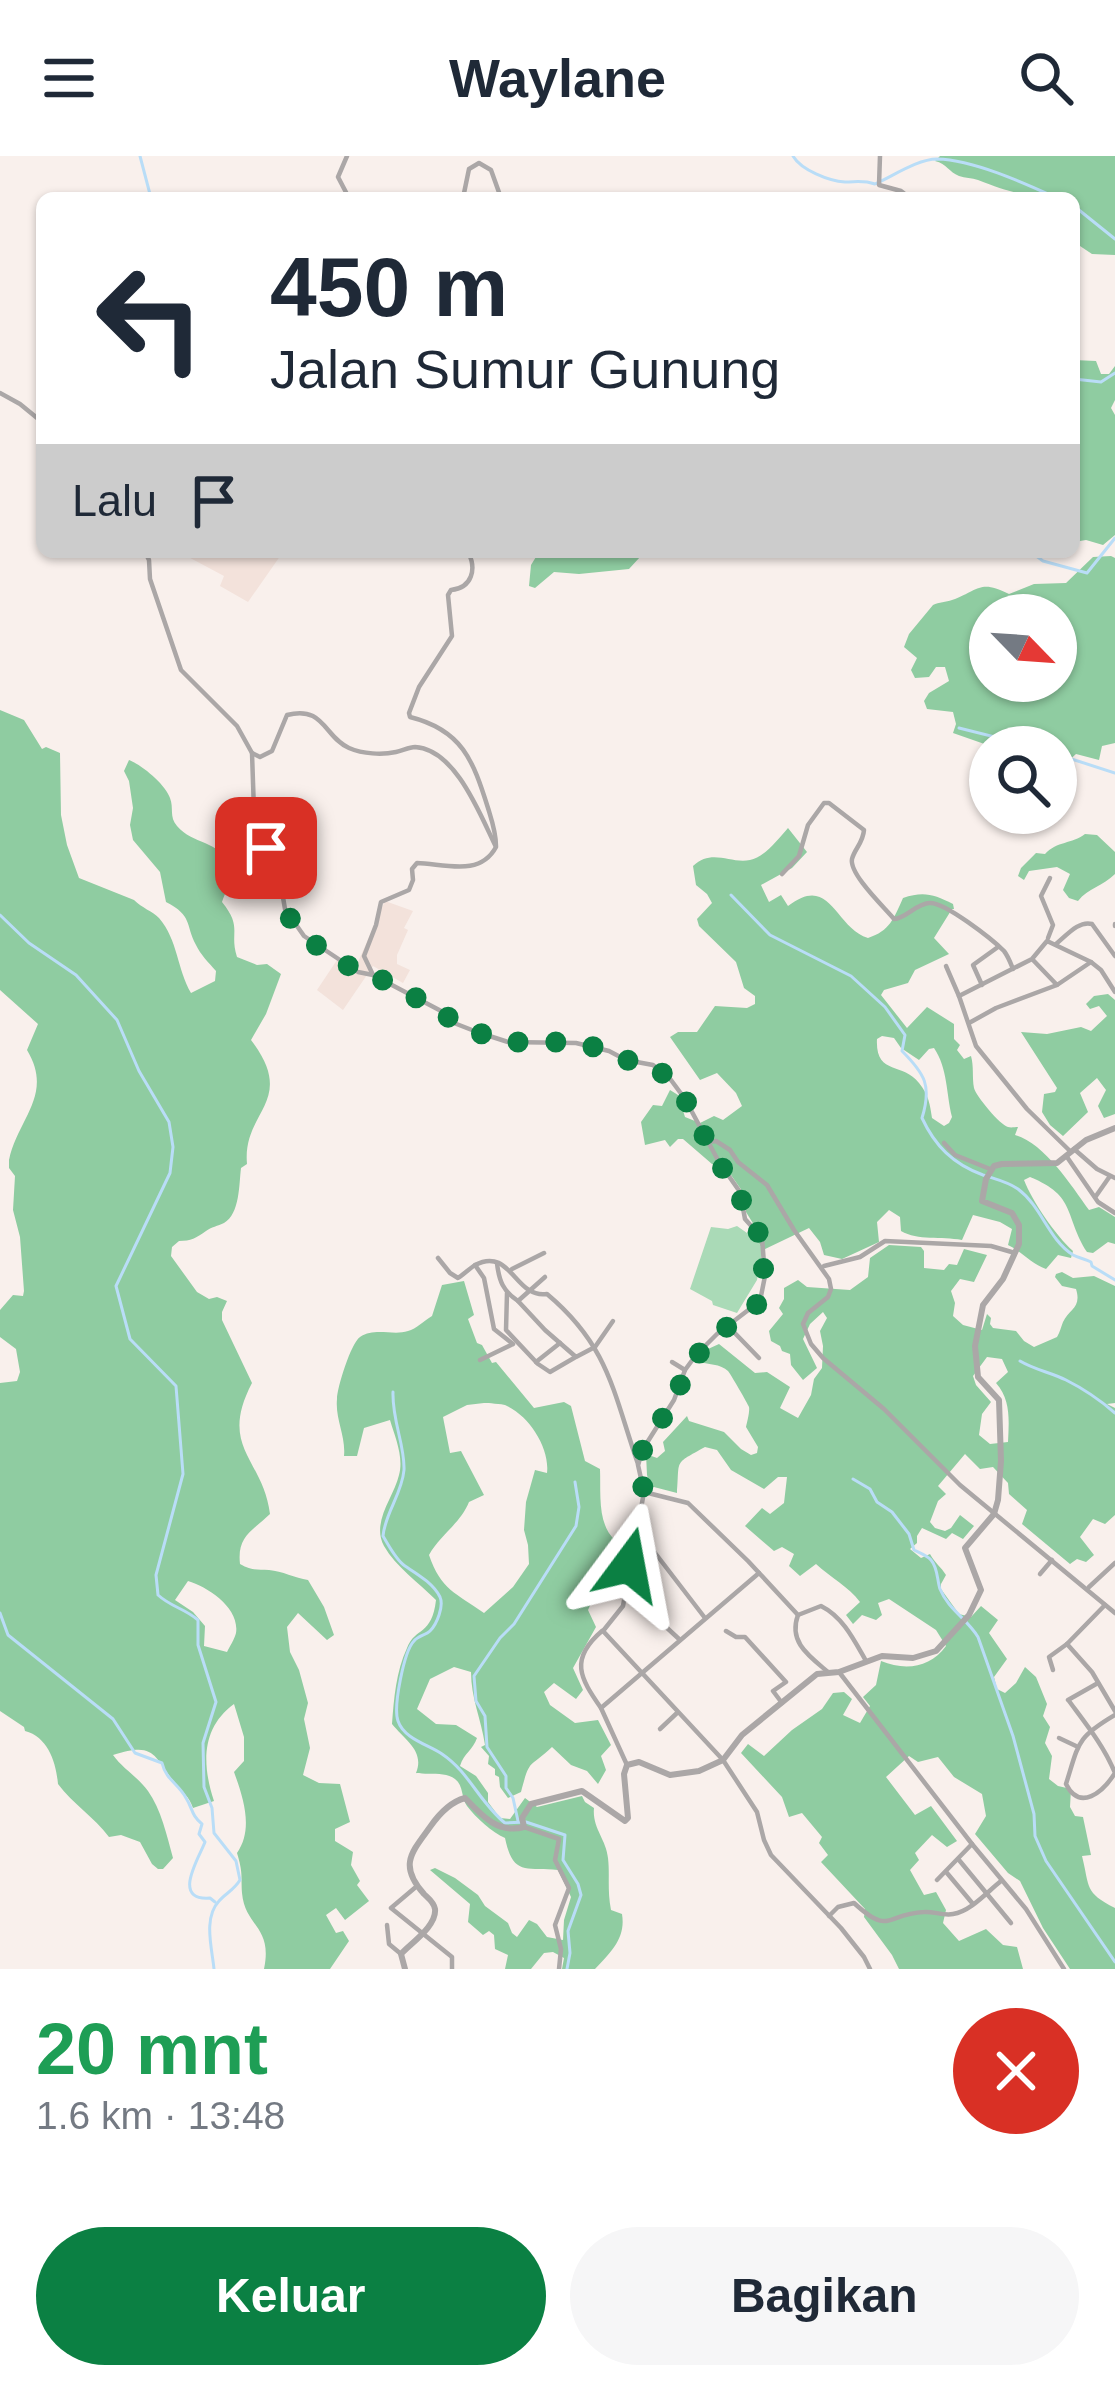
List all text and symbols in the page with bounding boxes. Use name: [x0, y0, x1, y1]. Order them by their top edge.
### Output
icon: menu: [36, 45, 102, 111]
icon: search: [1013, 45, 1079, 111]
text: Waylane: [449, 48, 666, 108]
icon: left: [72, 240, 228, 396]
text: 450 m: [270, 240, 508, 334]
text: Jalan Sumur Gunung: [270, 339, 780, 399]
icon: arrive: [181, 468, 247, 534]
text: Lalu: [72, 475, 157, 526]
north arrow: [969, 594, 1077, 702]
map controls: [969, 594, 1077, 834]
button: search: [969, 726, 1077, 834]
pin: [215, 797, 317, 899]
icon: arrive: [233, 815, 299, 881]
position arrow: [566, 1502, 692, 1628]
button: close: [953, 2008, 1079, 2134]
text: 20 mnt: [36, 2009, 268, 2089]
text: 1.6 km · 13:48: [36, 2094, 285, 2137]
button: Keluar: [36, 2227, 546, 2365]
button: Bagikan: [570, 2227, 1079, 2365]

